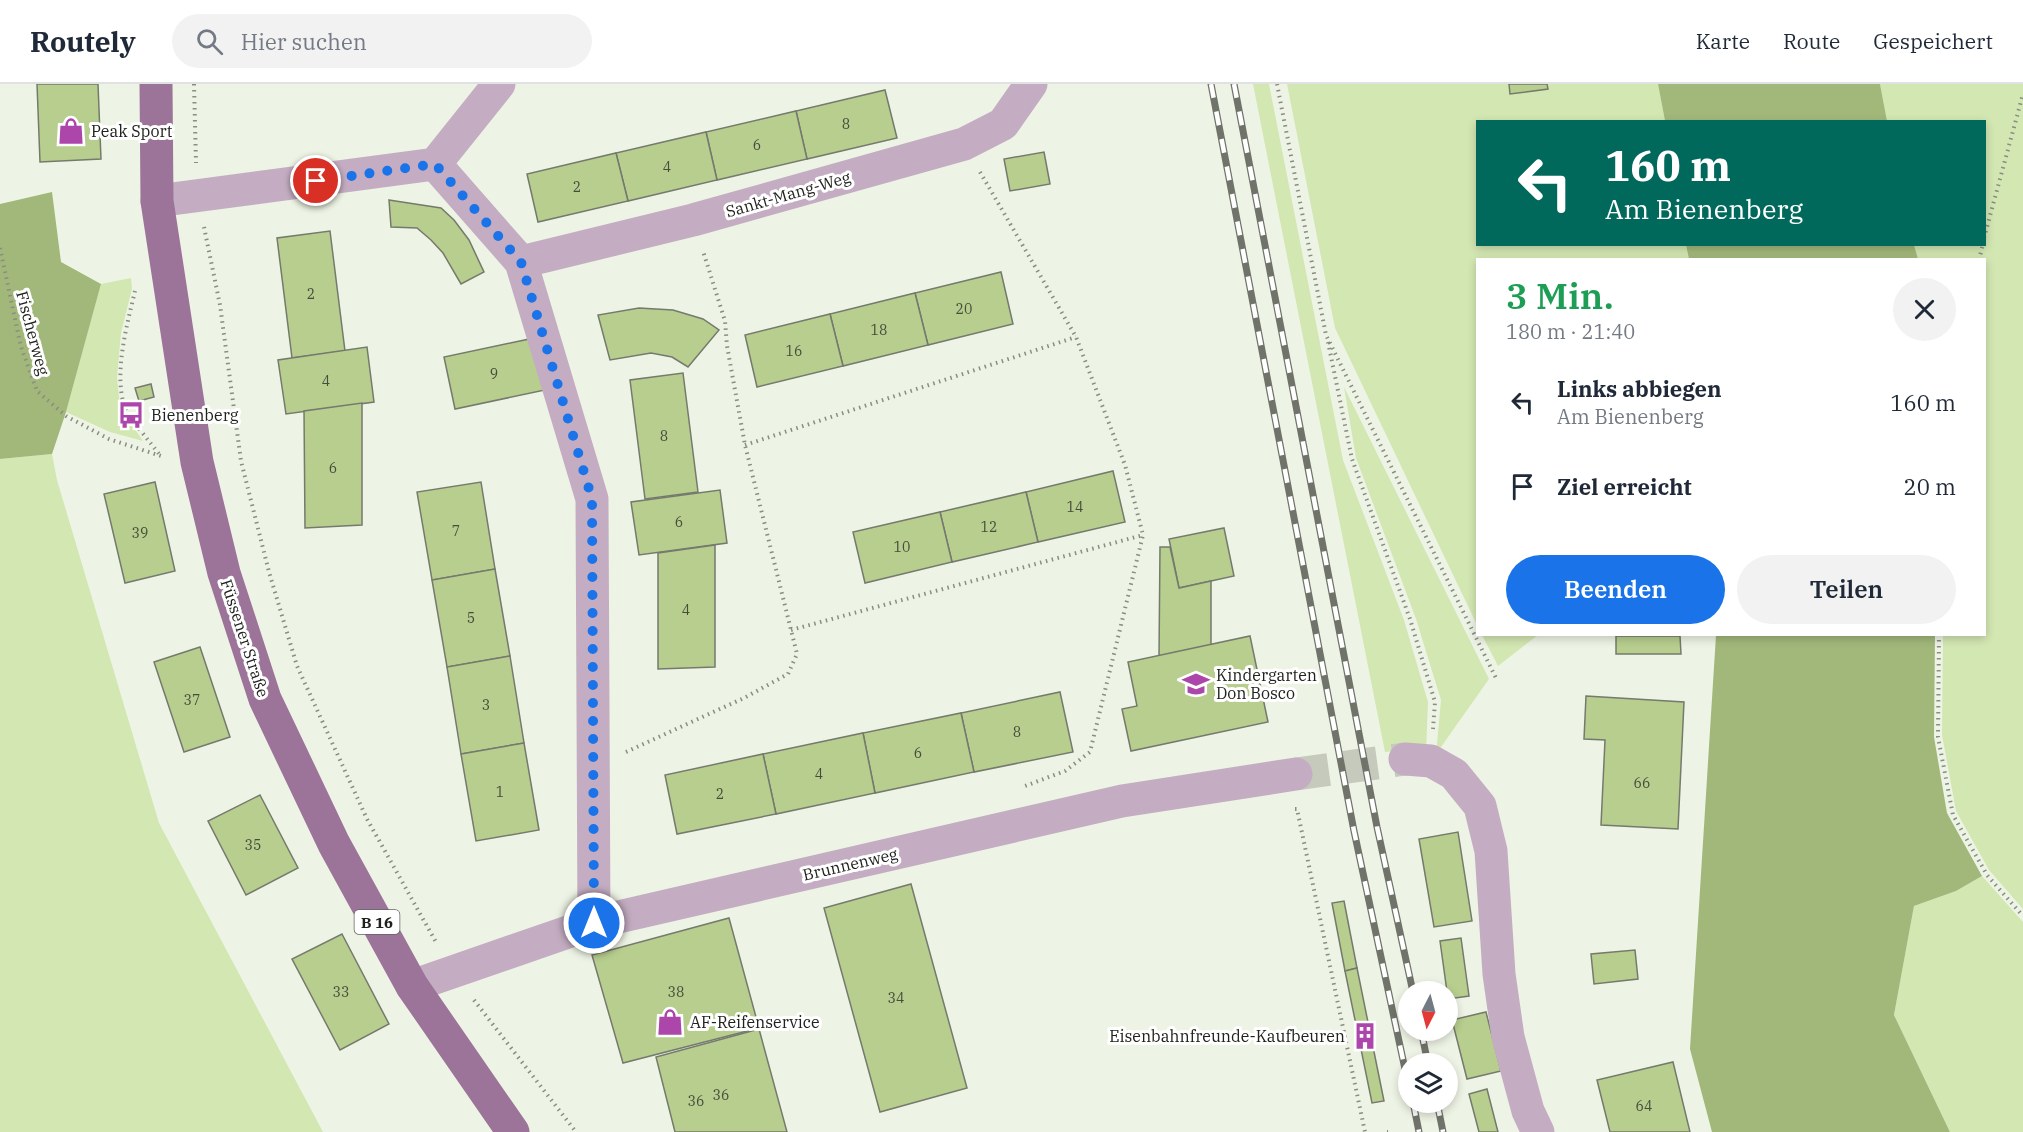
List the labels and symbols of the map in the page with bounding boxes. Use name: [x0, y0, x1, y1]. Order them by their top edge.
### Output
house number: 8: [842, 115, 850, 133]
shop icon: Peak Sport: [56, 116, 86, 146]
place label: Peak Sport: [91, 121, 173, 141]
house number: 6: [753, 136, 761, 154]
pin: [290, 155, 341, 206]
house number: 4: [663, 158, 671, 176]
street label: Sankt-Mang-Weg: [723, 167, 853, 221]
house number: 2: [573, 178, 581, 196]
house number: 2: [307, 285, 315, 303]
street label: Fischerweg: [12, 289, 54, 378]
house number: 20: [956, 300, 972, 318]
house number: 18: [871, 321, 887, 339]
house number: 16: [786, 342, 802, 360]
house number: 9: [490, 365, 498, 383]
house number: 4: [322, 372, 330, 390]
bus stop icon: Bienenberg: [116, 400, 146, 430]
place label: Bienenberg: [151, 405, 239, 425]
house number: 8: [660, 427, 668, 445]
house number: 6: [329, 459, 337, 477]
house number: 14: [1067, 498, 1083, 516]
house number: 6: [675, 513, 683, 531]
house number: 12: [981, 518, 997, 536]
house number: 7: [452, 522, 460, 540]
house number: 39: [132, 524, 148, 542]
house number: 10: [894, 538, 910, 556]
street label: Füssener Straße: [216, 576, 274, 700]
house number: 4: [682, 601, 690, 619]
house number: 5: [467, 609, 475, 627]
place label: Kindergarten Don Bosco: [1216, 665, 1317, 703]
school or university icon: Kindergarten Don Bosco: [1181, 669, 1211, 699]
house number: 37: [184, 691, 200, 709]
house number: 3: [482, 696, 490, 714]
house number: 8: [1013, 723, 1021, 741]
house number: 6: [914, 744, 922, 762]
house number: 4: [815, 765, 823, 783]
house number: 66: [1634, 774, 1650, 792]
house number: 1: [496, 783, 504, 801]
house number: 2: [716, 785, 724, 803]
house number: 35: [245, 836, 261, 854]
street label: Brunnenweg: [801, 843, 900, 885]
position arrow: [562, 891, 626, 955]
road number: B 16: [354, 910, 400, 934]
north arrow: [1398, 981, 1458, 1041]
house number: 33: [333, 983, 349, 1001]
house number: 38: [668, 983, 684, 1001]
house number: 34: [888, 989, 904, 1007]
shop icon: AF-Reifenservice: [655, 1007, 685, 1037]
place label: AF-Reifenservice: [690, 1012, 819, 1032]
building icon: Eisenbahnfreunde-Kaufbeuren: [1350, 1021, 1380, 1051]
place label: Eisenbahnfreunde-Kaufbeuren: [1109, 1026, 1345, 1046]
house number: 36: [713, 1086, 729, 1104]
house number: 36: [688, 1092, 704, 1110]
house number: 64: [1636, 1097, 1652, 1115]

